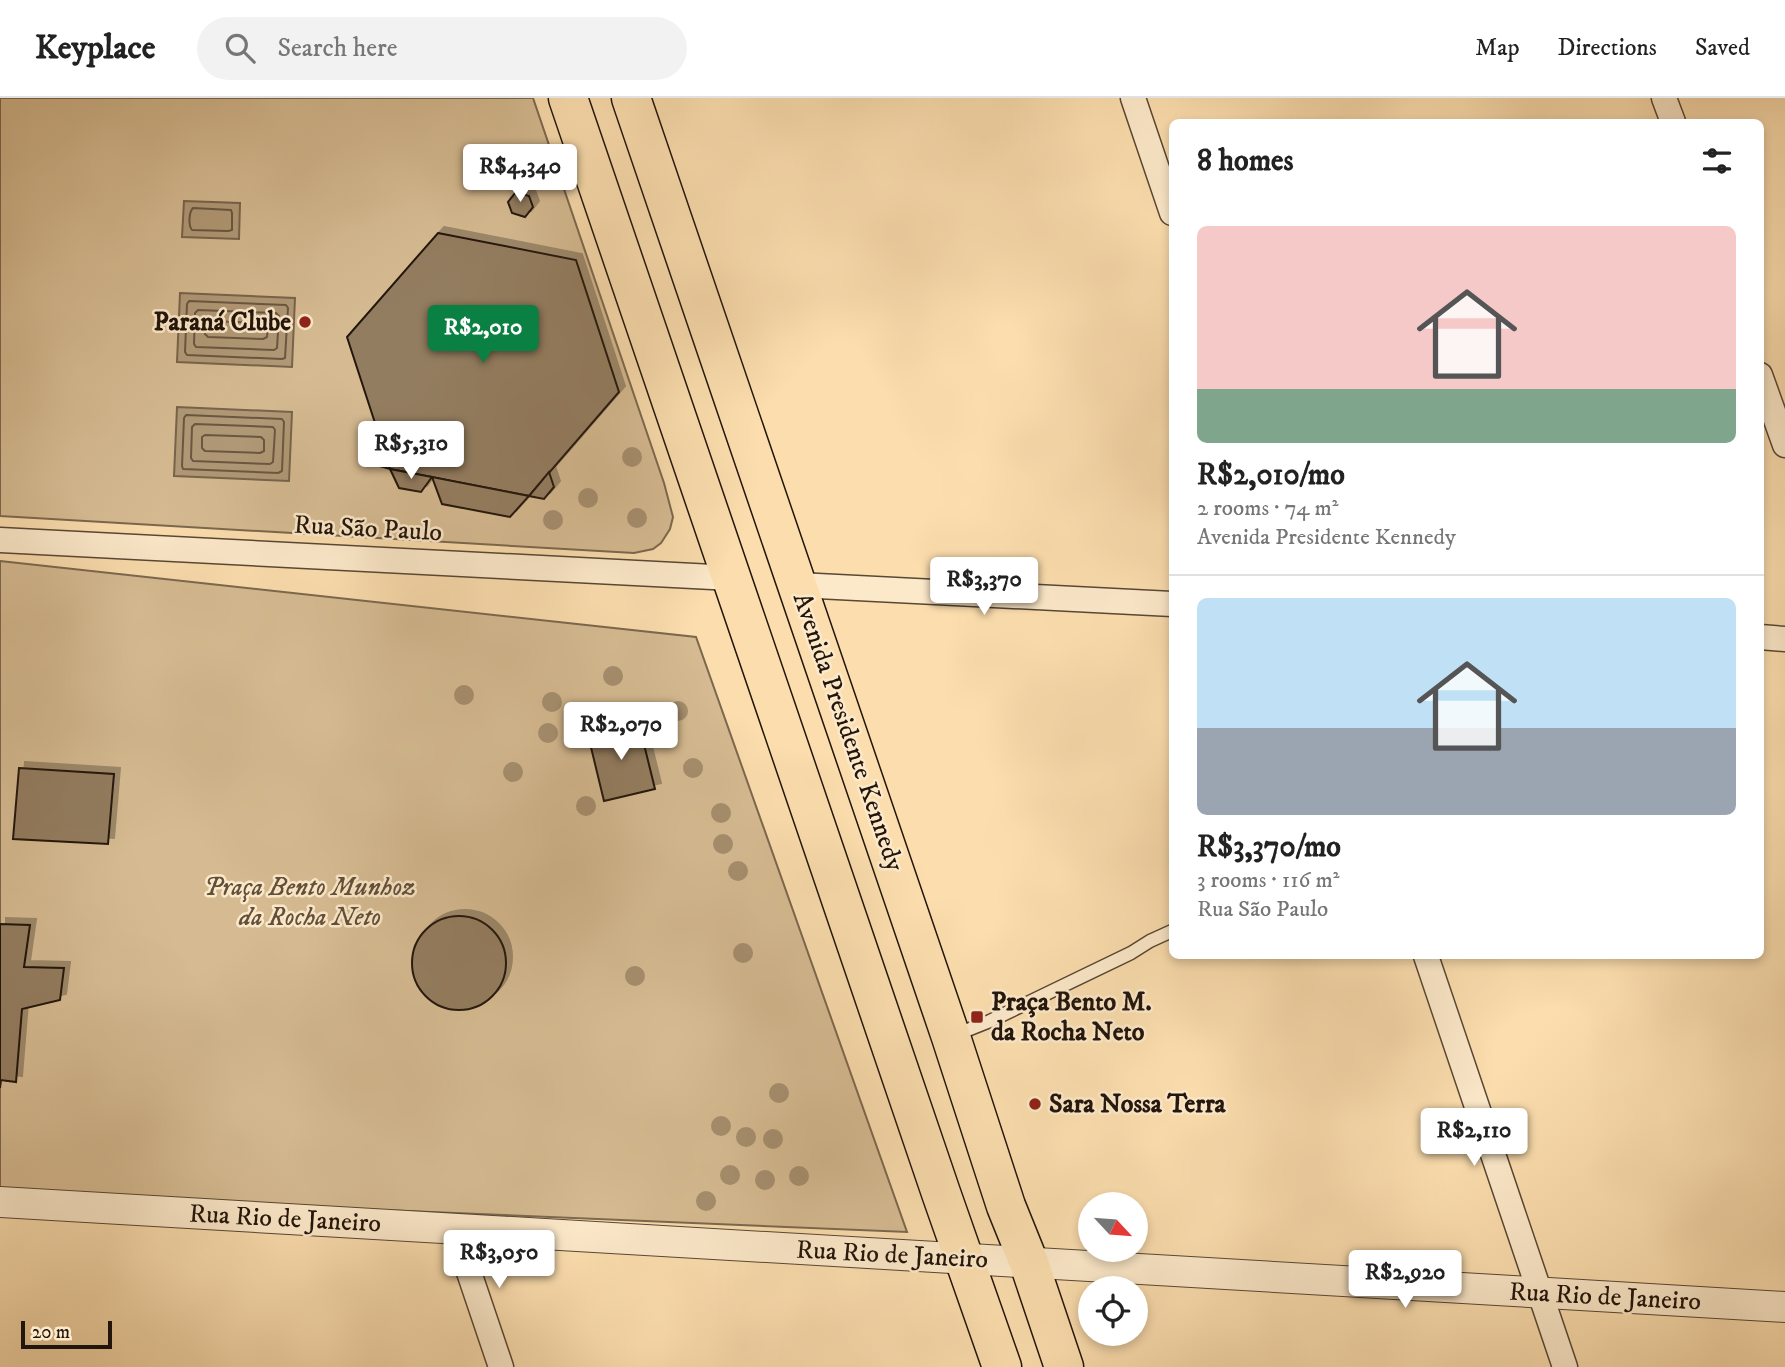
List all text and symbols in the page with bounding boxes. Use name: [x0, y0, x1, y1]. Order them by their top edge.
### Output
search box: [197, 17, 687, 80]
text: Keyplace: [35, 28, 155, 69]
icon: search: [221, 29, 259, 67]
text: Search here: [277, 32, 398, 65]
text: Map: [1475, 33, 1520, 63]
text: Directions: [1558, 33, 1657, 63]
text: Saved: [1695, 33, 1750, 63]
icon: filters: [1698, 142, 1736, 180]
text: 8 homes: [1197, 143, 1294, 180]
pin: R$4,340: [455, 144, 585, 204]
text: R$4,340: [479, 152, 561, 181]
icon: home: [1404, 271, 1530, 397]
place label: Paraná Clube: [153, 306, 291, 339]
pin: R$2,010: [418, 306, 548, 365]
text: R$2,010: [444, 313, 522, 342]
marker: Paraná Clube: [297, 314, 313, 330]
pin: R$5,310: [346, 422, 476, 481]
text: R$5,310: [374, 429, 448, 458]
text: R$2,010/mo: [1197, 457, 1345, 494]
text: 2 rooms · 74 m²: [1197, 494, 1338, 523]
street label: Rua São Paulo: [293, 509, 443, 549]
text: Avenida Presidente Kennedy: [1197, 523, 1456, 552]
pin: R$3,370: [919, 558, 1049, 617]
text: R$3,370: [946, 565, 1022, 594]
street label: Avenida Presidente Kennedy: [785, 588, 911, 876]
icon: home: [1404, 643, 1530, 769]
pin: R$2,070: [556, 702, 686, 762]
text: R$2,070: [580, 710, 662, 739]
text: R$3,370/mo: [1197, 829, 1341, 866]
text: 3 rooms · 116 m²: [1197, 866, 1340, 895]
park label: Praça Bento Munhoz da Rocha Neto: [204, 871, 416, 934]
text: Rua São Paulo: [1197, 895, 1328, 924]
place label: Praça Bento M. da Rocha Neto: [991, 986, 1152, 1049]
marker: Praça Bento M. da Rocha Neto: [969, 1009, 985, 1025]
place label: Sara Nossa Terra: [1049, 1088, 1227, 1121]
marker: Sara Nossa Terra: [1027, 1096, 1043, 1112]
pin: R$2,110: [1409, 1108, 1539, 1168]
text: R$2,110: [1437, 1116, 1511, 1145]
north arrow: [1078, 1192, 1148, 1262]
map controls: [1078, 1192, 1148, 1346]
street label: Rua Rio de Janeiro: [188, 1197, 382, 1241]
pin: R$3,050: [434, 1230, 564, 1290]
street label: Rua Rio de Janeiro: [795, 1233, 989, 1277]
text: R$3,050: [460, 1238, 538, 1267]
pin: R$2,920: [1340, 1250, 1470, 1310]
text: R$2,920: [1365, 1258, 1445, 1287]
street label: Rua Rio de Janeiro: [1508, 1275, 1702, 1319]
button: locate: [1078, 1276, 1148, 1346]
scale bar: [21, 1318, 112, 1350]
text: 20 m: [32, 1321, 70, 1344]

